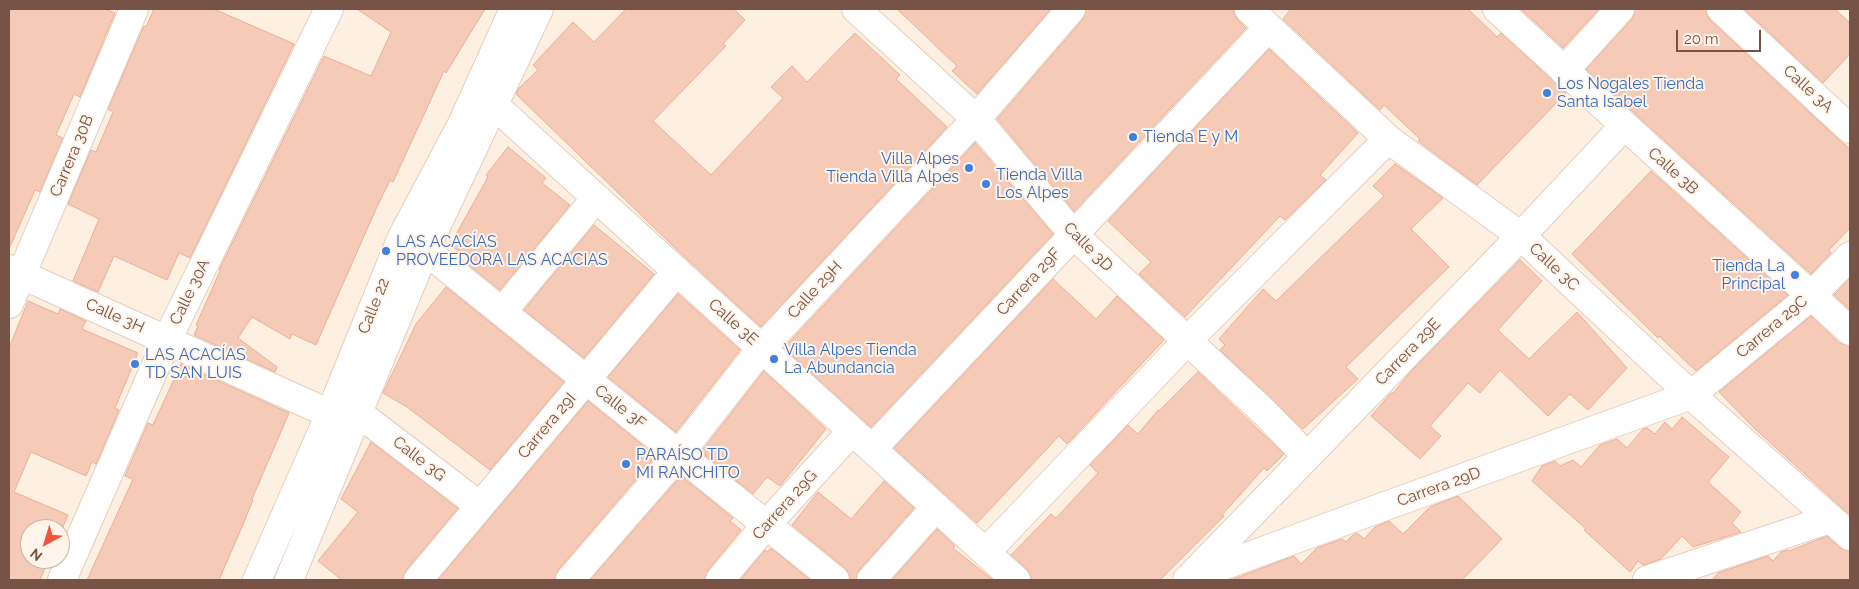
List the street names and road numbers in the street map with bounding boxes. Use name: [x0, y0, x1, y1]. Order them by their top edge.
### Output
street label: Calle 3A: [1779, 61, 1837, 117]
street label: Carrera 30B: [46, 112, 98, 200]
street label: Calle 3B: [1644, 143, 1702, 199]
street label: Calle 3D: [1059, 218, 1117, 276]
street label: Calle 3C: [1525, 239, 1583, 295]
street label: Carrera 29F: [993, 244, 1065, 320]
street label: Calle 30A: [166, 256, 214, 328]
street label: Calle 29H: [784, 257, 846, 323]
street label: Calle 22: [354, 275, 394, 337]
street label: Carrera 29C: [1732, 292, 1812, 362]
street label: Calle 3H: [83, 295, 147, 337]
street label: Calle 3E: [704, 295, 762, 349]
street label: Carrera 29E: [1371, 314, 1445, 390]
street label: Calle 3F: [591, 381, 649, 433]
street label: Carrera 29I: [514, 389, 580, 463]
street label: Calle 3G: [389, 432, 449, 486]
street label: Carrera 29D: [1395, 463, 1483, 511]
street label: Carrera 29G: [749, 466, 821, 544]

